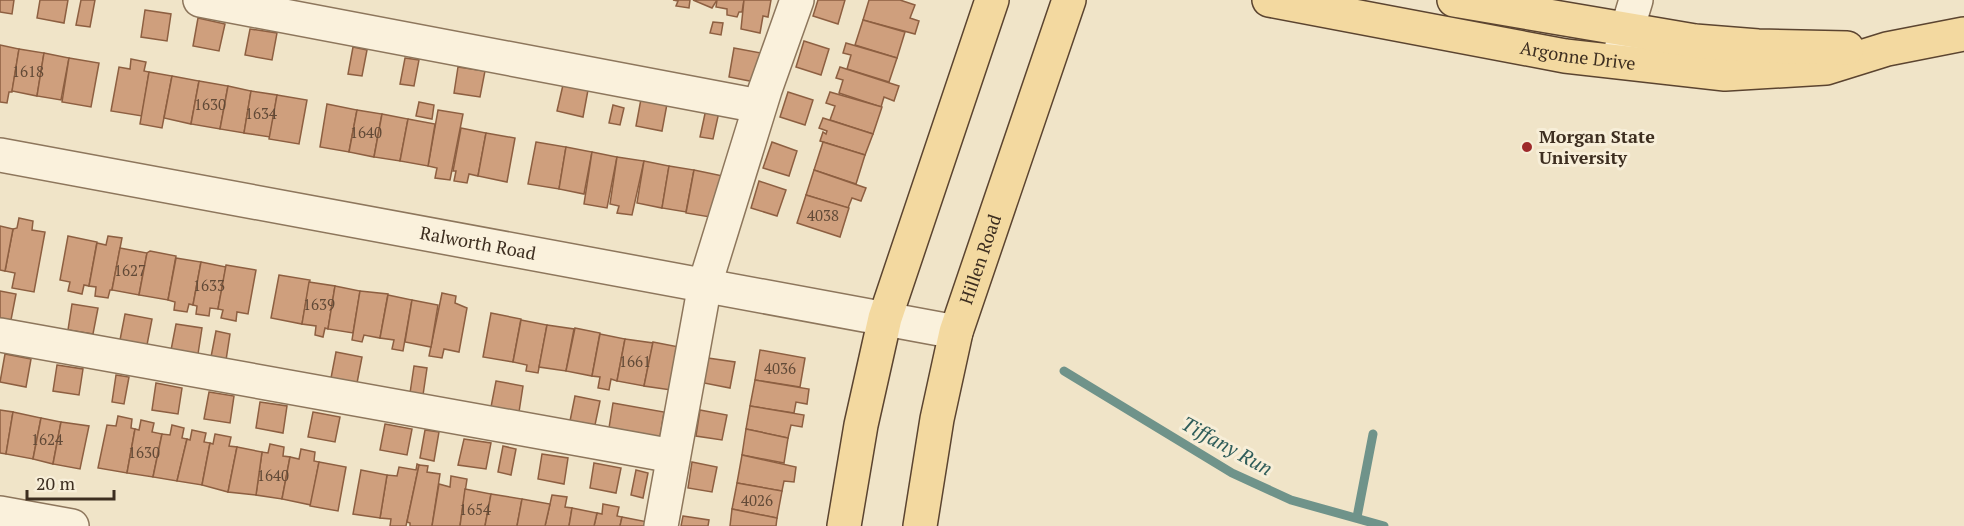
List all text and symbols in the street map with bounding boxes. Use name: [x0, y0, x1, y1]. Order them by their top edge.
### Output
street label: Argonne Drive: [1518, 35, 1637, 75]
house number: 1618: [12, 61, 44, 81]
house number: 1630: [194, 94, 226, 114]
house number: 1634: [245, 103, 277, 123]
house number: 1640: [350, 122, 382, 142]
place label: Morgan State University: [1539, 124, 1655, 169]
marker: Morgan State University: [1520, 140, 1534, 154]
house number: 4038: [807, 205, 839, 225]
street label: Hillen Road: [953, 211, 1006, 307]
street label: Ralworth Road: [418, 220, 538, 265]
house number: 1627: [114, 260, 146, 280]
house number: 1633: [193, 275, 225, 295]
house number: 1639: [303, 294, 335, 314]
house number: 1661: [619, 351, 651, 371]
house number: 4036: [764, 358, 796, 378]
water label: Tiffany Run: [1177, 409, 1278, 482]
house number: 1624: [31, 429, 63, 449]
house number: 1630: [128, 442, 160, 462]
scale bar: [27, 463, 114, 501]
house number: 1640: [257, 465, 289, 485]
text: 20 m: [36, 471, 76, 495]
house number: 4026: [741, 490, 773, 510]
house number: 1654: [459, 499, 491, 519]

